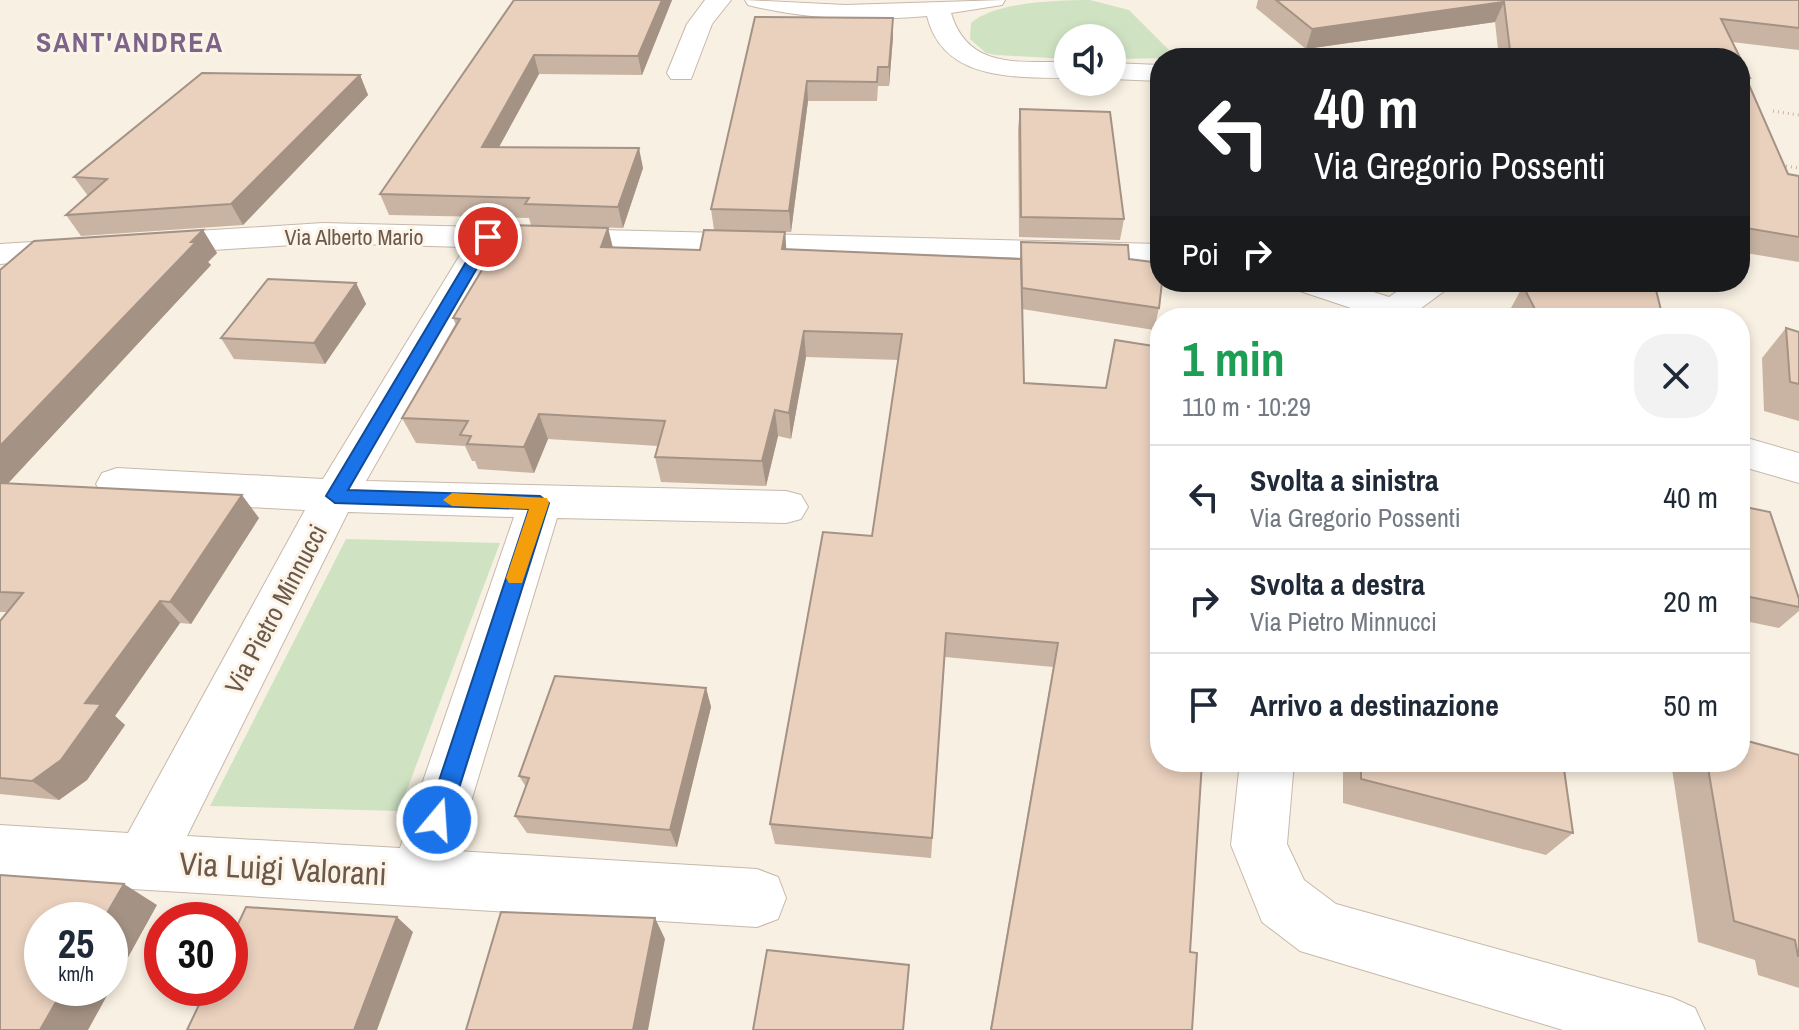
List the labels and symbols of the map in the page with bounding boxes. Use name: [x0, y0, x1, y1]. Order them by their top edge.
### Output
district label: SANT'ANDREA: [36, 23, 224, 61]
pin: [454, 203, 522, 271]
street label: Via Alberto Mario: [284, 222, 424, 252]
street label: Via Pietro Minnucci: [216, 518, 335, 699]
position arrow: [395, 778, 479, 862]
street label: Via Luigi Valorani: [178, 842, 388, 895]
speed limit sign: 30: [144, 902, 248, 1006]

